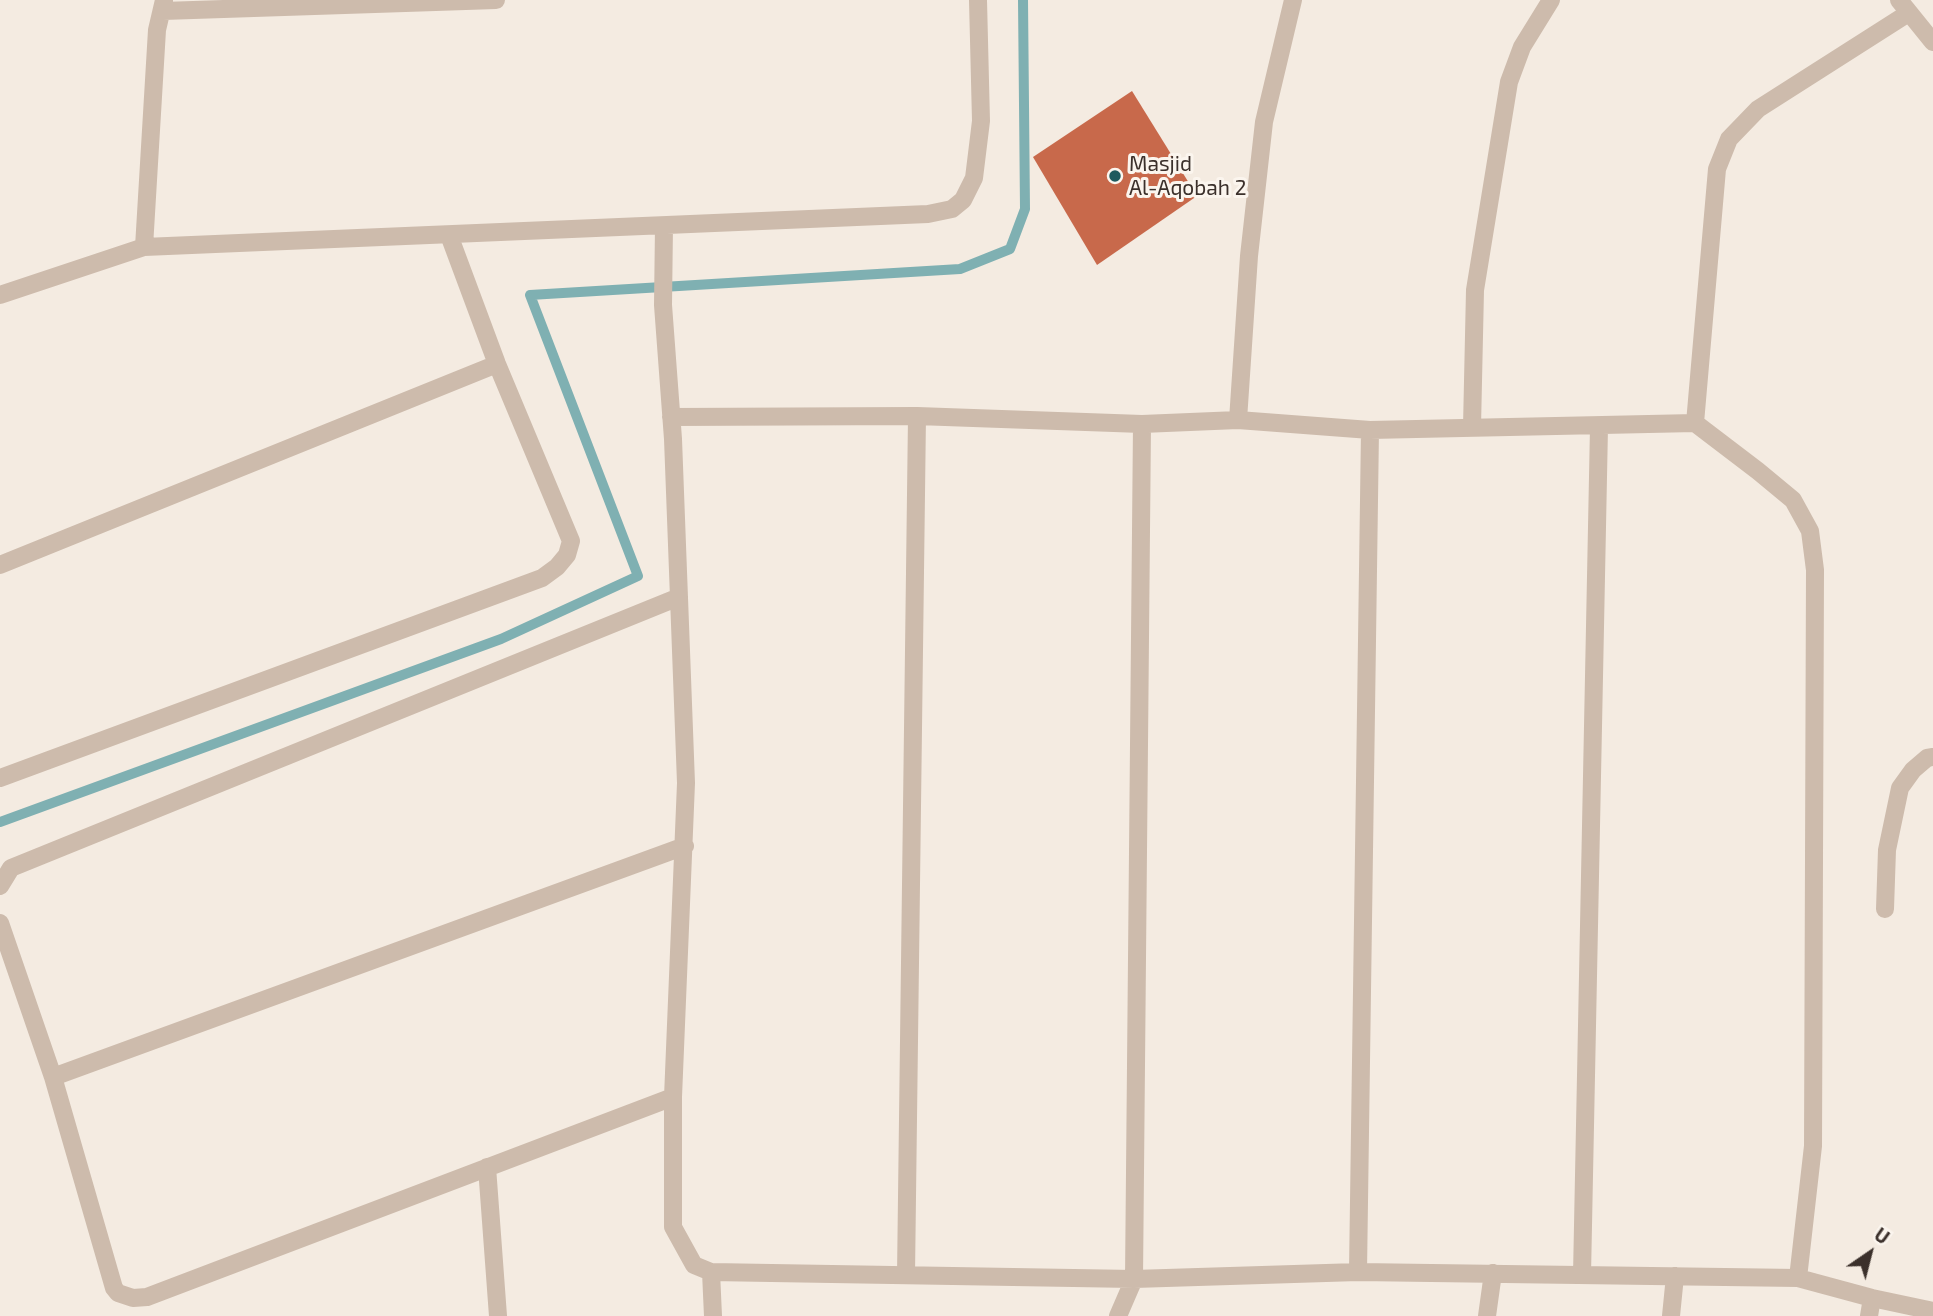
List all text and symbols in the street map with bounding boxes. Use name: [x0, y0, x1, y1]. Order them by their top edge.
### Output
place label: Masjid Al-Aqobah 2: [1129, 151, 1246, 201]
marker: Masjid Al-Aqobah 2: [1107, 168, 1123, 184]
north arrow: [1835, 1218, 1905, 1288]
text: U: [1870, 1222, 1894, 1249]

